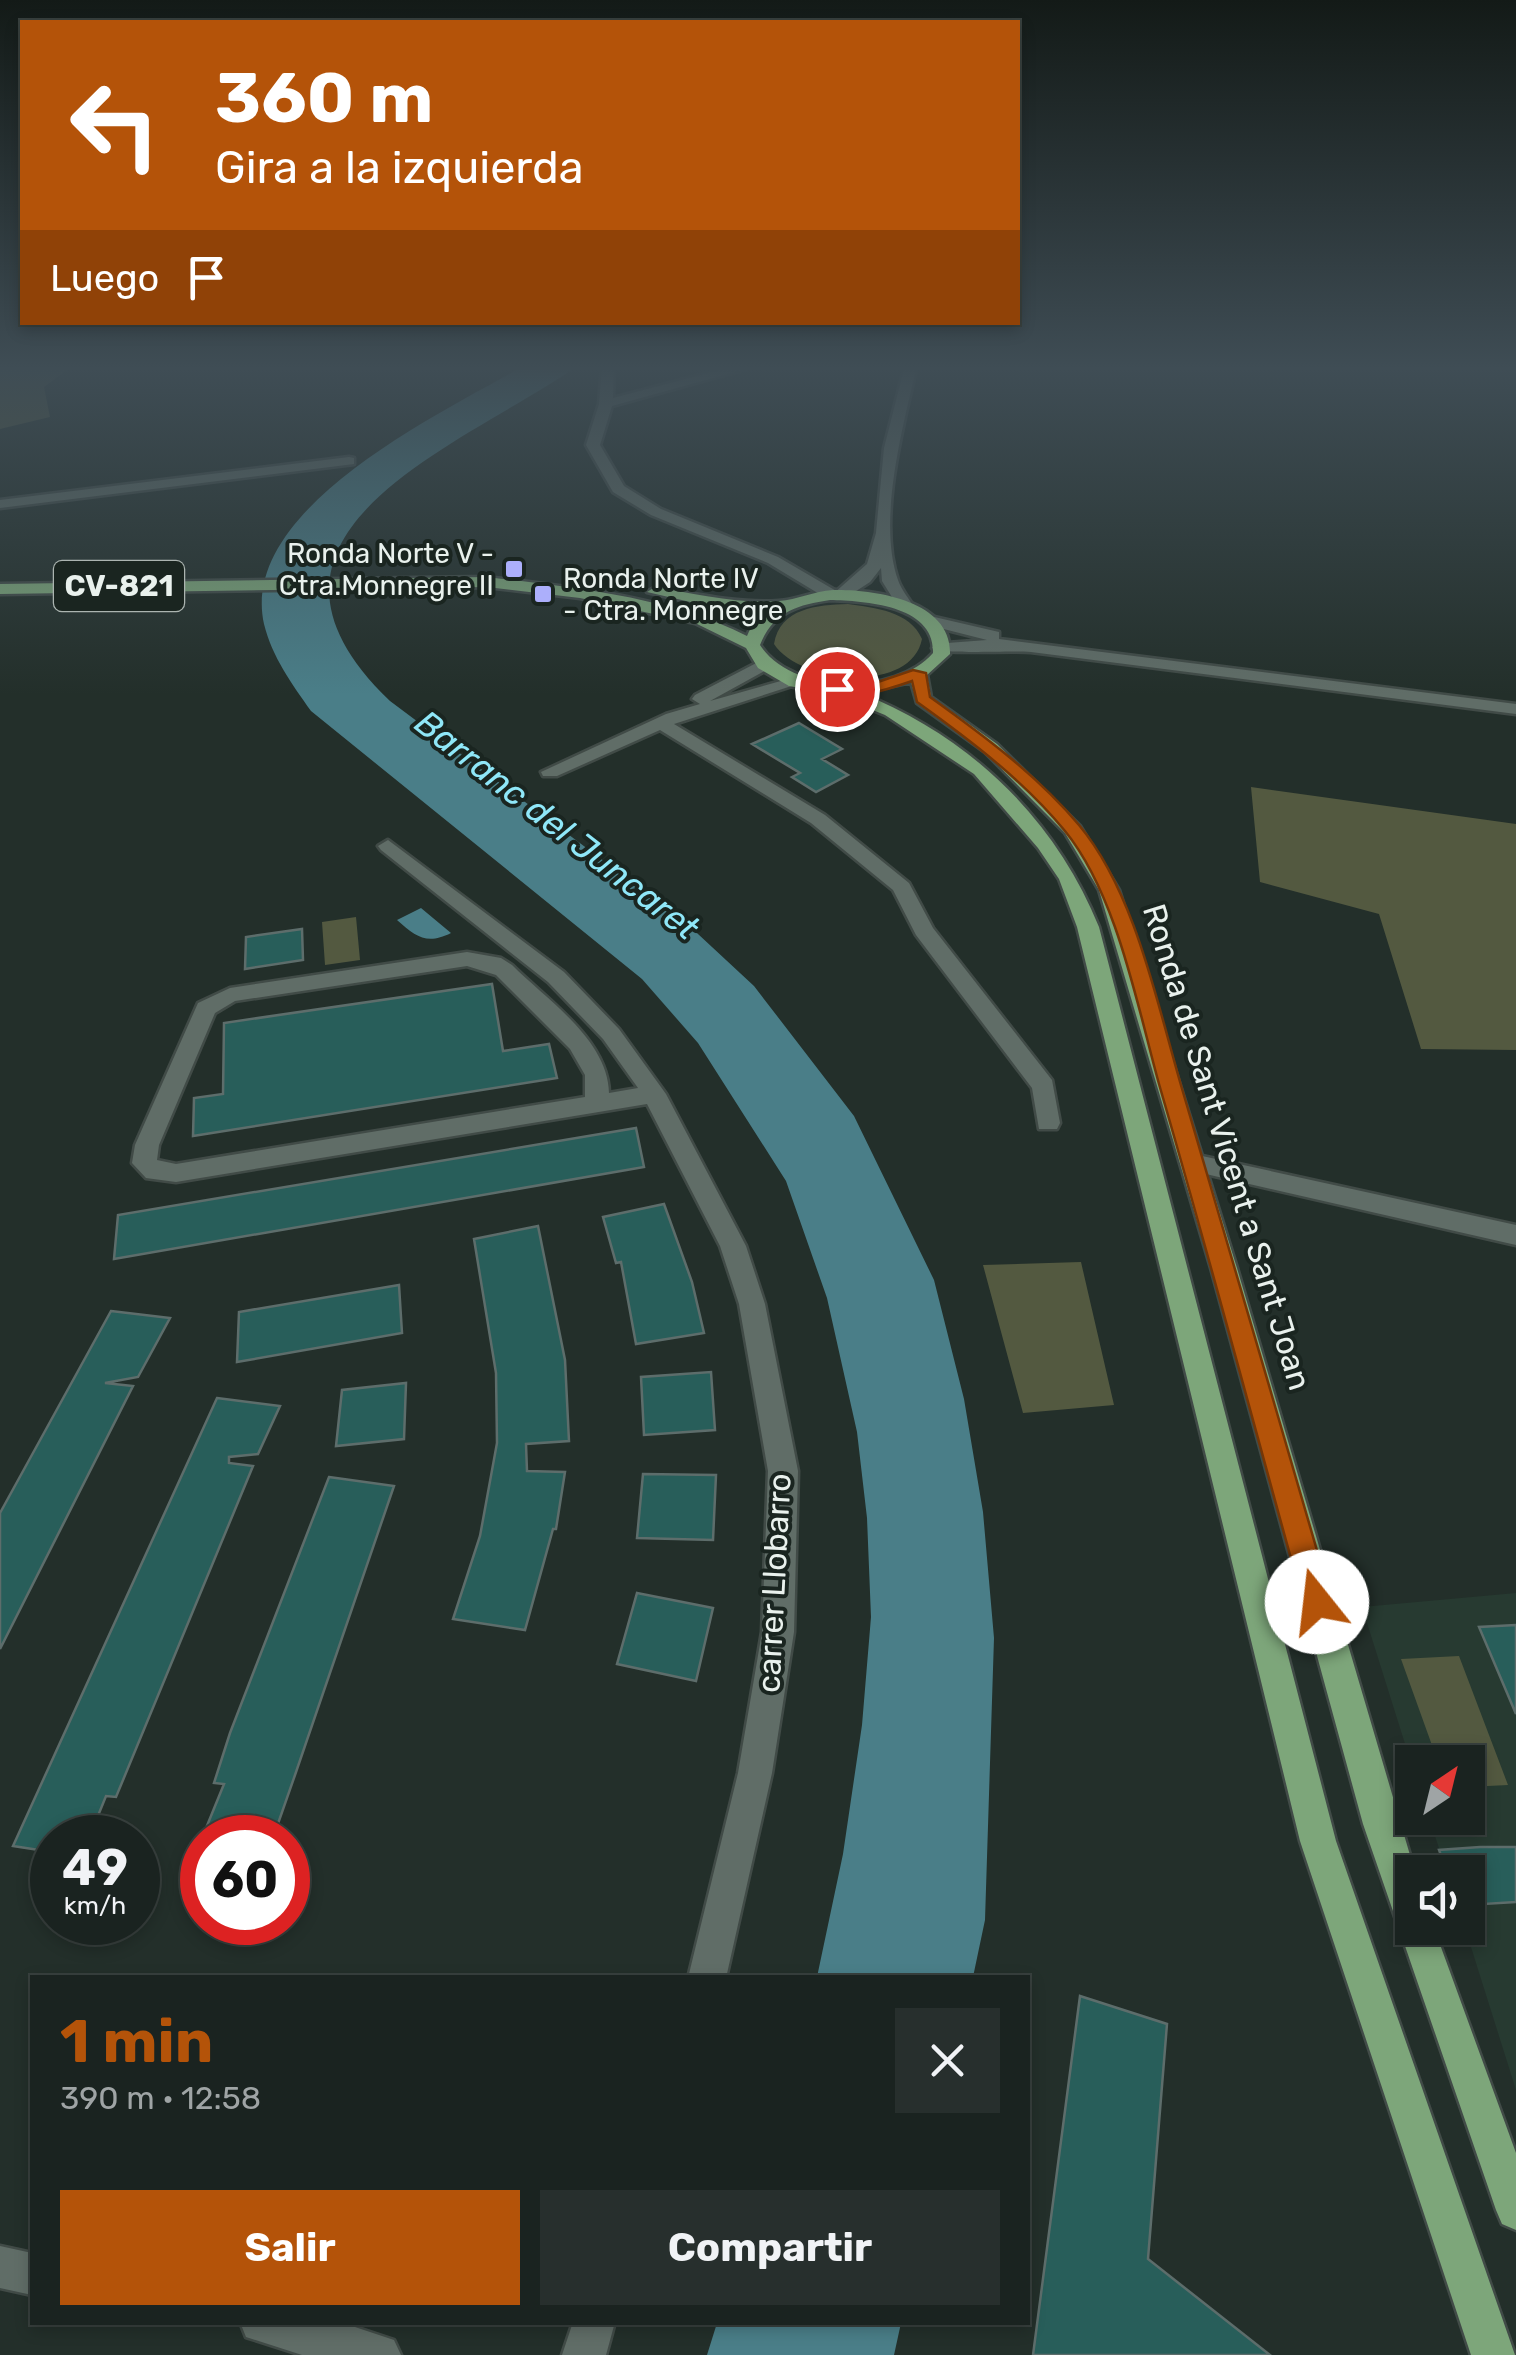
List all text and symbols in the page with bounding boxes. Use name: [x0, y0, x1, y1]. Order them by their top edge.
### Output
text: 360 m: [215, 57, 433, 140]
icon: left: [50, 60, 180, 190]
text: Gira a la izquierda: [215, 141, 584, 194]
icon: arrive: [179, 250, 234, 305]
text: Luego: [50, 255, 159, 301]
place label: Ronda Norte V - Ctra.Monnegre II: [279, 537, 494, 602]
marker: Ronda Norte V - Ctra.Monnegre II: [503, 558, 525, 580]
road number: CV-821: [54, 561, 184, 611]
place label: Ronda Norte IV - Ctra. Monnegre: [563, 562, 783, 627]
marker: Ronda Norte IV - Ctra. Monnegre: [532, 583, 554, 605]
pin: [795, 647, 880, 732]
icon: arrive: [810, 662, 865, 717]
water label: Barranc del Juncaret: [407, 701, 708, 949]
street label: Ronda de Sant Vicent a Sant Joan: [1135, 899, 1319, 1395]
street label: carrer Llobarro: [749, 1472, 799, 1694]
position arrow: [1265, 1550, 1369, 1654]
north arrow: [1395, 1745, 1485, 1835]
map controls: [1395, 1745, 1485, 1945]
speed limit sign: 60: [180, 1815, 310, 1945]
text: 49: [62, 1838, 128, 1898]
button: sound: [1395, 1855, 1485, 1945]
text: km/h: [64, 1891, 126, 1920]
text: 1 min: [60, 2006, 213, 2077]
button: close: [895, 2008, 1000, 2113]
text: 390 m · 12:58: [60, 2079, 261, 2117]
button: Salir: [60, 2190, 520, 2305]
button: Compartir: [540, 2190, 1000, 2305]

